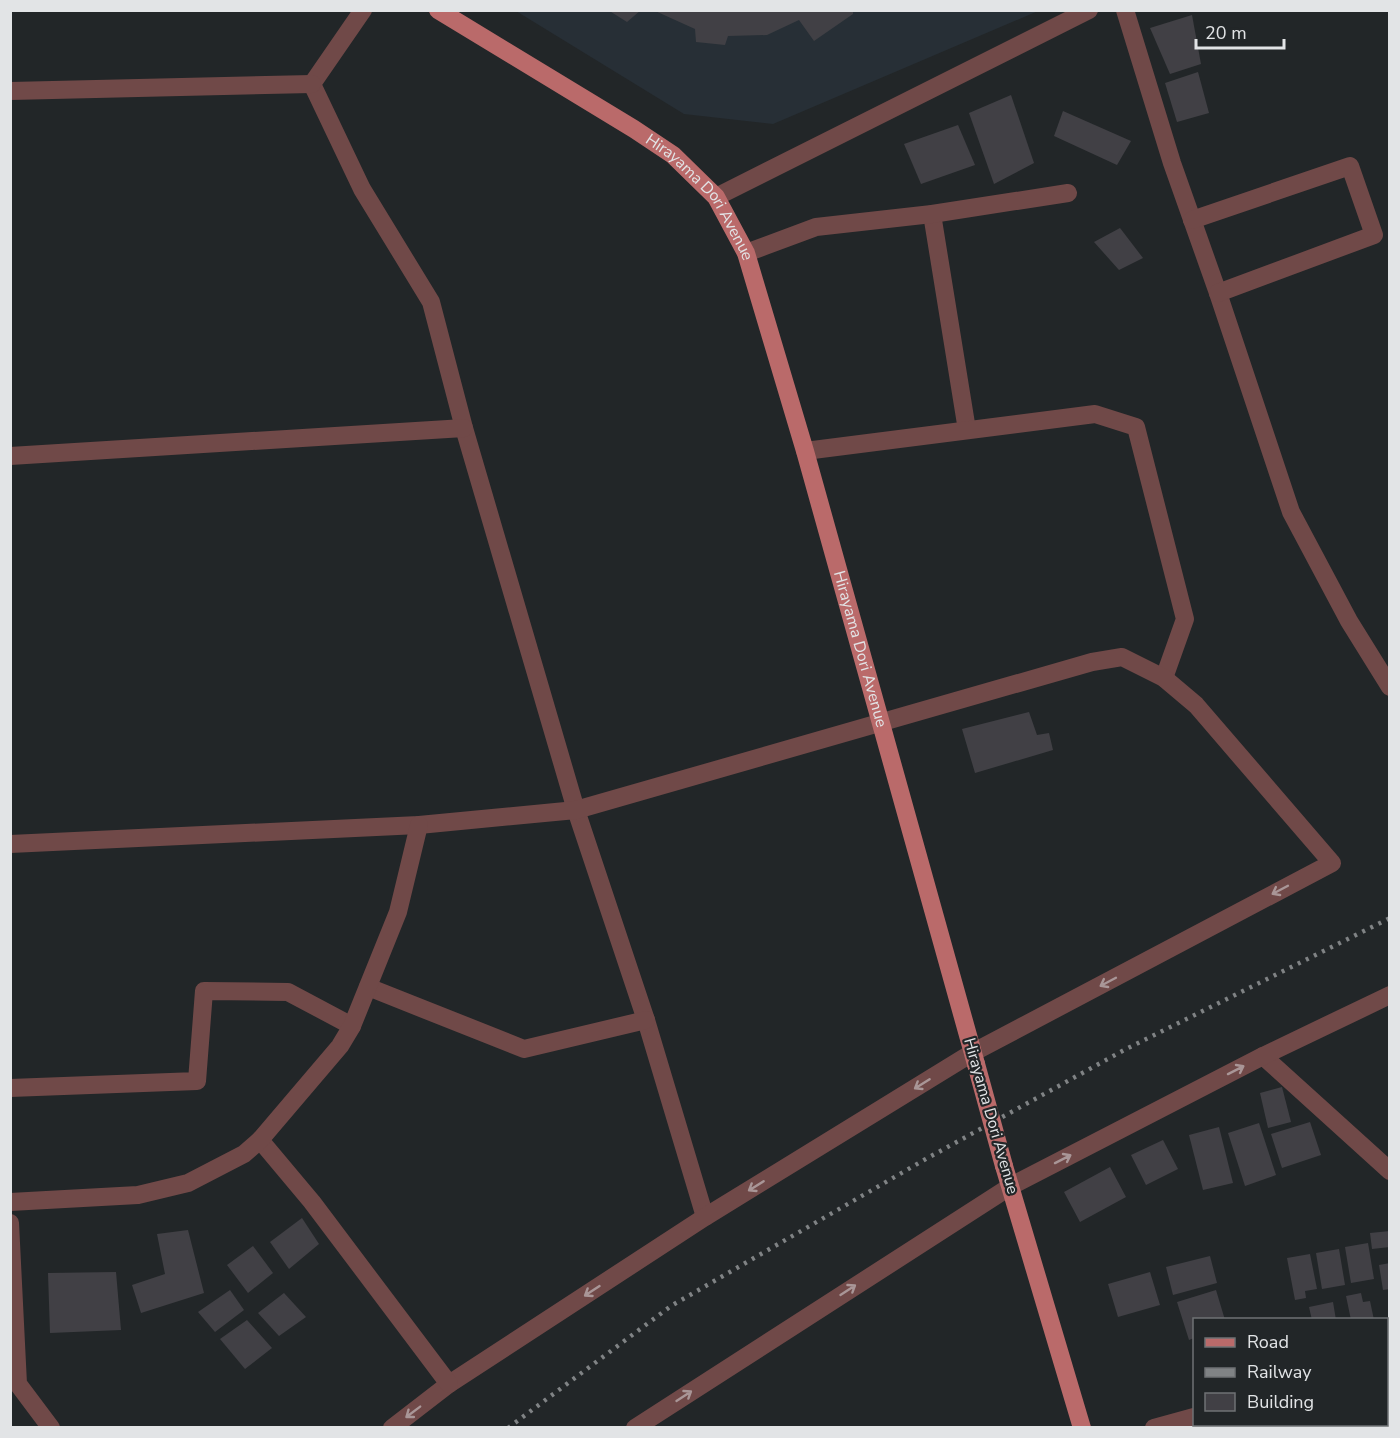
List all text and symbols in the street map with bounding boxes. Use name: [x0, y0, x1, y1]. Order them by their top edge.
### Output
scale bar: [1196, 12, 1284, 50]
text: 20 m: [1205, 21, 1247, 45]
street label: Hirayama Dori Avenue: [641, 129, 759, 263]
street label: Hirayama Dori Avenue: [828, 568, 893, 730]
one-way arrow: [1272, 884, 1289, 896]
one-way arrow: [1099, 976, 1117, 988]
street label: Hirayama Dori Avenue: [958, 1035, 1024, 1197]
one-way arrow: [1227, 1064, 1245, 1075]
one-way arrow: [914, 1077, 931, 1090]
one-way arrow: [1054, 1153, 1071, 1165]
one-way arrow: [748, 1180, 765, 1192]
one-way arrow: [840, 1284, 856, 1296]
one-way arrow: [584, 1285, 601, 1297]
legend: [1193, 1318, 1388, 1426]
text: Road: [1247, 1330, 1289, 1354]
text: Railway: [1247, 1360, 1312, 1384]
one-way arrow: [676, 1389, 693, 1402]
text: Building: [1247, 1390, 1314, 1414]
one-way arrow: [405, 1405, 421, 1418]

